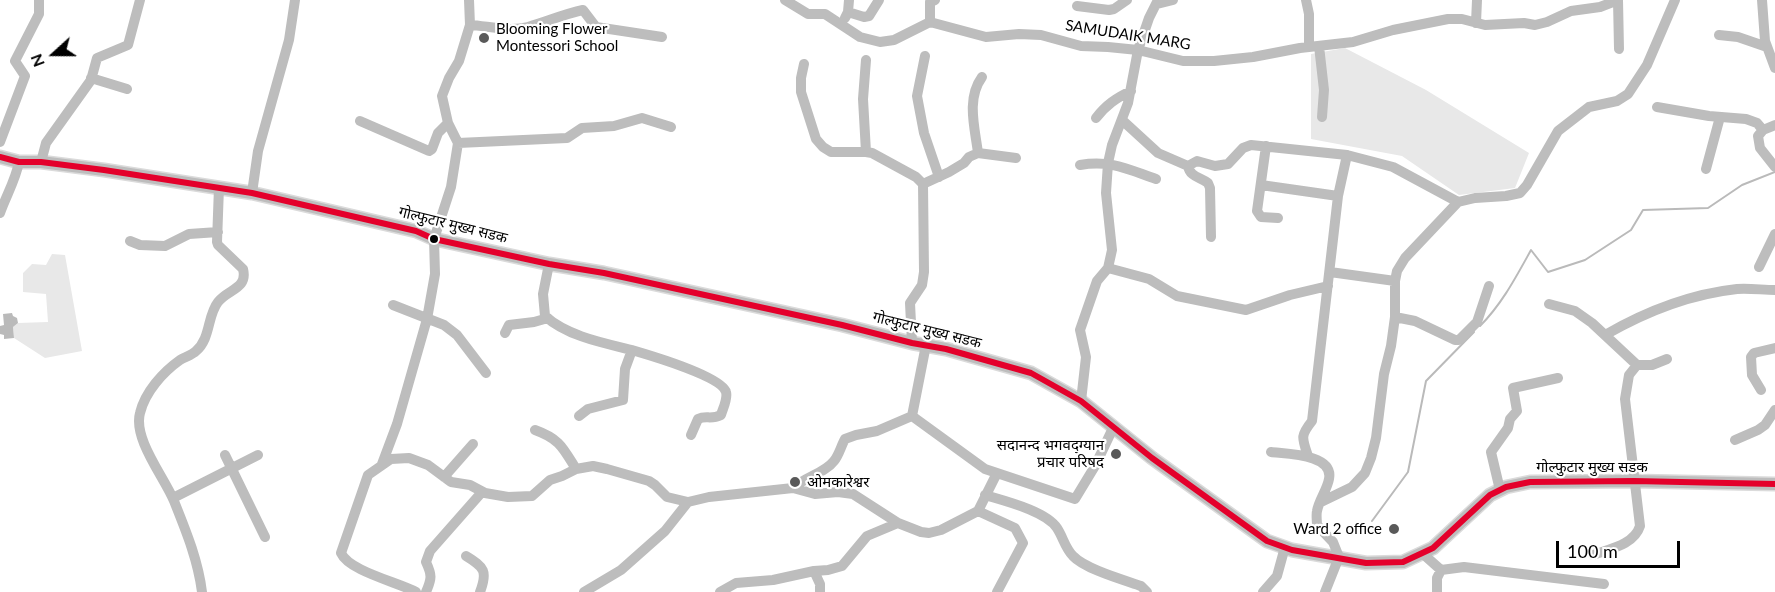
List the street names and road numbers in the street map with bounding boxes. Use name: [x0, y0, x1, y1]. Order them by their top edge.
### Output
street label: SAMUDAIK MARG: [1064, 16, 1192, 54]
street label: गोल्फुटार मुख्य सडक: [397, 203, 509, 247]
street label: गोल्फुटार मुख्य सडक: [871, 308, 983, 352]
street label: गोल्फुटार मुख्य सडक: [1536, 458, 1648, 476]

